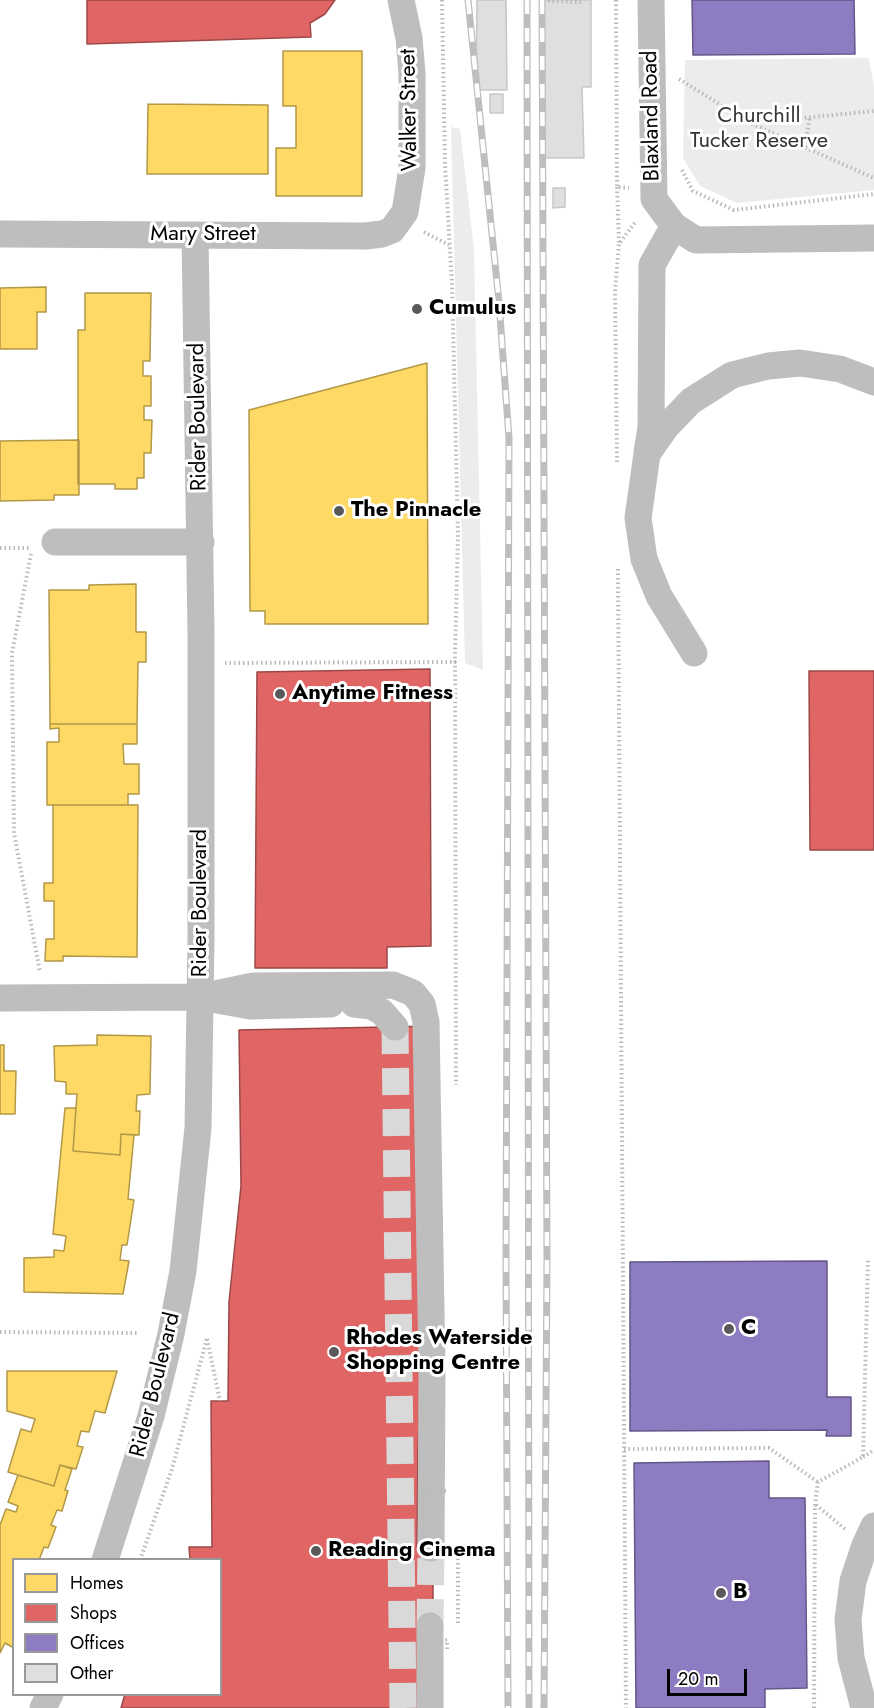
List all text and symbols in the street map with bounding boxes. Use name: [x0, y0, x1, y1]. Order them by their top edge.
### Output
street label: Walker Street: [396, 49, 424, 171]
street label: Blaxland Road: [638, 50, 666, 182]
park label: Churchill Tucker Reserve: [690, 104, 828, 156]
street label: Mary Street: [150, 222, 256, 248]
place label: Cumulus: [429, 296, 516, 322]
marker: Cumulus: [410, 302, 424, 316]
street label: Rider Boulevard: [185, 343, 213, 491]
place label: The Pinnacle: [351, 498, 481, 524]
marker: The Pinnacle: [332, 504, 346, 518]
place label: Anytime Fitness: [292, 681, 453, 707]
marker: Anytime Fitness: [273, 687, 287, 701]
street label: Rider Boulevard: [188, 829, 214, 977]
street label: Rider Boulevard: [125, 1310, 187, 1460]
place label: C: [741, 1316, 756, 1342]
marker: C: [722, 1322, 736, 1336]
place label: Rhodes Waterside Shopping Centre: [346, 1326, 533, 1378]
marker: Rhodes Waterside Shopping Centre: [327, 1345, 341, 1359]
place label: Reading Cinema: [328, 1538, 496, 1564]
marker: Reading Cinema: [309, 1544, 323, 1558]
legend: [12, 1558, 222, 1696]
text: Homes: [70, 1570, 123, 1596]
place label: B: [733, 1580, 748, 1606]
marker: B: [714, 1586, 728, 1600]
text: Shops: [70, 1600, 117, 1626]
text: Offices: [70, 1630, 124, 1656]
scale bar: [670, 1657, 750, 1695]
text: Other: [70, 1660, 113, 1686]
text: 20 m: [678, 1666, 718, 1692]

